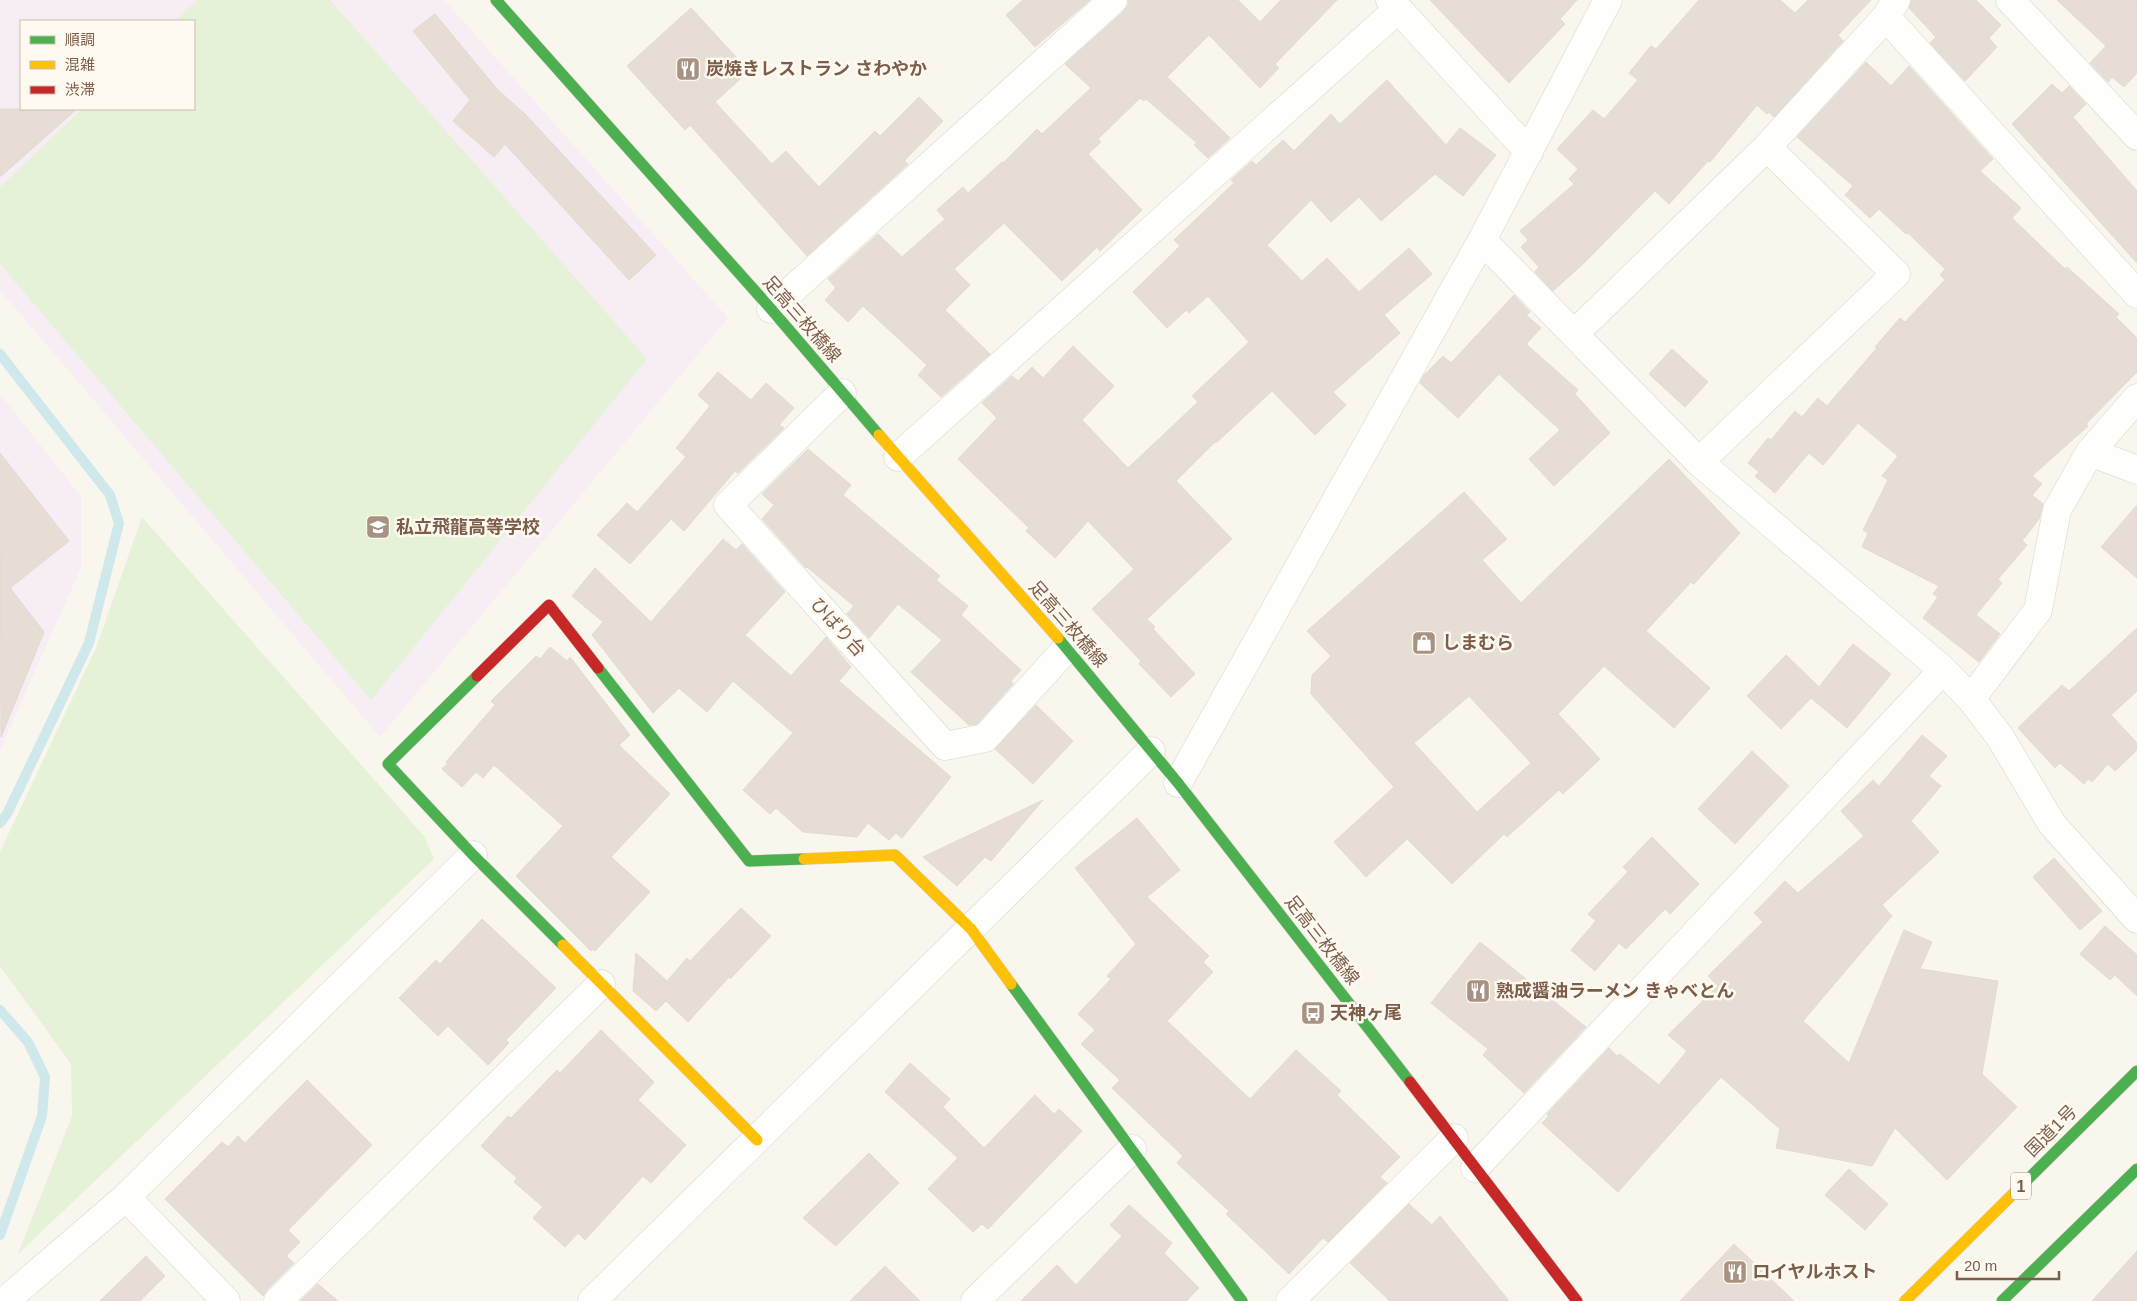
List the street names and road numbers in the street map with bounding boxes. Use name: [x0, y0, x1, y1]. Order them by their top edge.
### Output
street label: 足高三枚橋線: [759, 272, 845, 366]
street label: 足高三枚橋線: [1025, 577, 1111, 671]
street label: ひばり台: [806, 594, 870, 660]
street label: 足高三枚橋線: [1281, 891, 1363, 989]
street label: 国道1号: [2021, 1101, 2081, 1161]
road number: 1: [2011, 1172, 2031, 1200]

